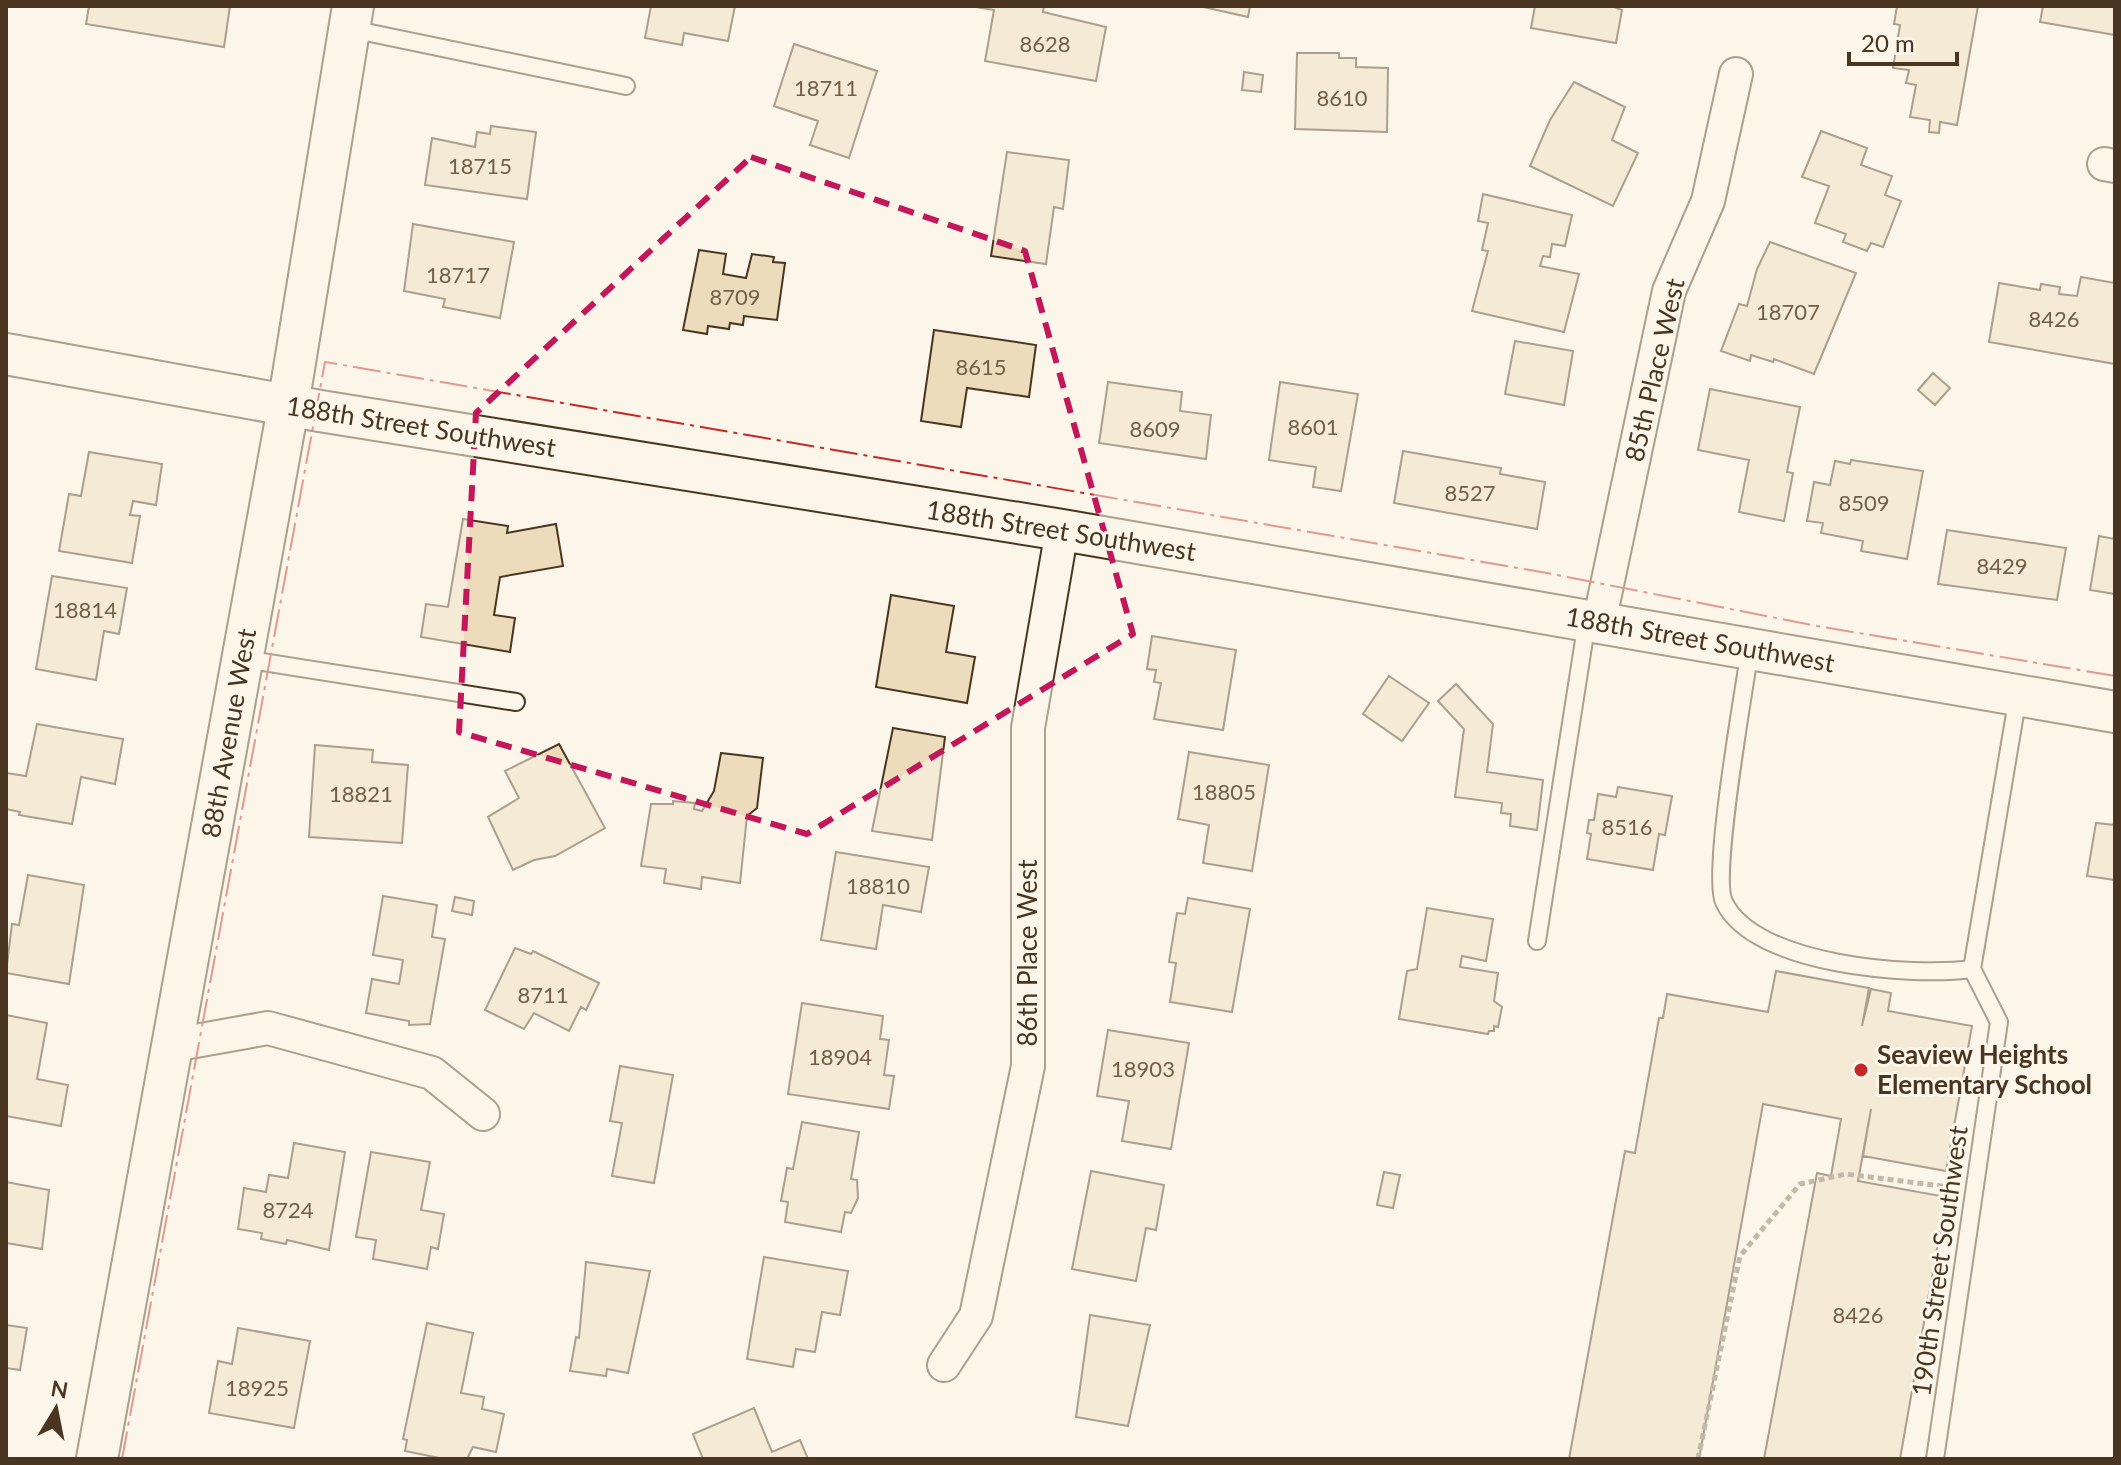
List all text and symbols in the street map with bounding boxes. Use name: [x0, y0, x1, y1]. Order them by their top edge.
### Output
scale bar: [1849, 16, 1957, 66]
text: 20 m: [1861, 28, 1915, 57]
house number: 8628: [1019, 30, 1071, 57]
house number: 18711: [794, 74, 858, 101]
house number: 8610: [1316, 84, 1368, 111]
house number: 18715: [448, 152, 512, 179]
house number: 18717: [426, 261, 490, 288]
street label: 85th Place West: [1617, 274, 1691, 465]
house number: 8709: [709, 283, 761, 310]
house number: 18707: [1756, 298, 1820, 325]
house number: 8426: [2028, 305, 2080, 332]
house number: 8615: [955, 353, 1007, 380]
street label: 188th Street Southwest: [284, 389, 559, 463]
house number: 8601: [1287, 413, 1339, 440]
house number: 8609: [1129, 415, 1181, 442]
house number: 8527: [1444, 479, 1496, 506]
house number: 8509: [1838, 489, 1890, 516]
street label: 188th Street Southwest: [924, 493, 1199, 567]
house number: 8429: [1976, 552, 2028, 579]
house number: 18814: [53, 596, 117, 623]
street label: 188th Street Southwest: [1563, 600, 1838, 679]
street label: 88th Avenue West: [194, 625, 262, 840]
house number: 18805: [1192, 778, 1256, 805]
house number: 18821: [329, 780, 393, 807]
house number: 8516: [1601, 813, 1653, 840]
street label: 86th Place West: [1011, 859, 1043, 1047]
house number: 18810: [846, 872, 910, 899]
house number: 8711: [517, 981, 569, 1008]
place label: Seaview Heights Elementary School: [1877, 1038, 2092, 1100]
house number: 18904: [808, 1043, 872, 1070]
house number: 18903: [1111, 1055, 1175, 1082]
marker: Seaview Heights Elementary School: [1852, 1061, 1870, 1079]
street label: 190th Street Southwest: [1904, 1123, 1974, 1398]
house number: 8724: [262, 1196, 314, 1223]
house number: 8426: [1832, 1301, 1884, 1328]
north arrow: [16, 1369, 96, 1449]
text: N: [49, 1374, 70, 1404]
house number: 18925: [225, 1374, 289, 1401]

